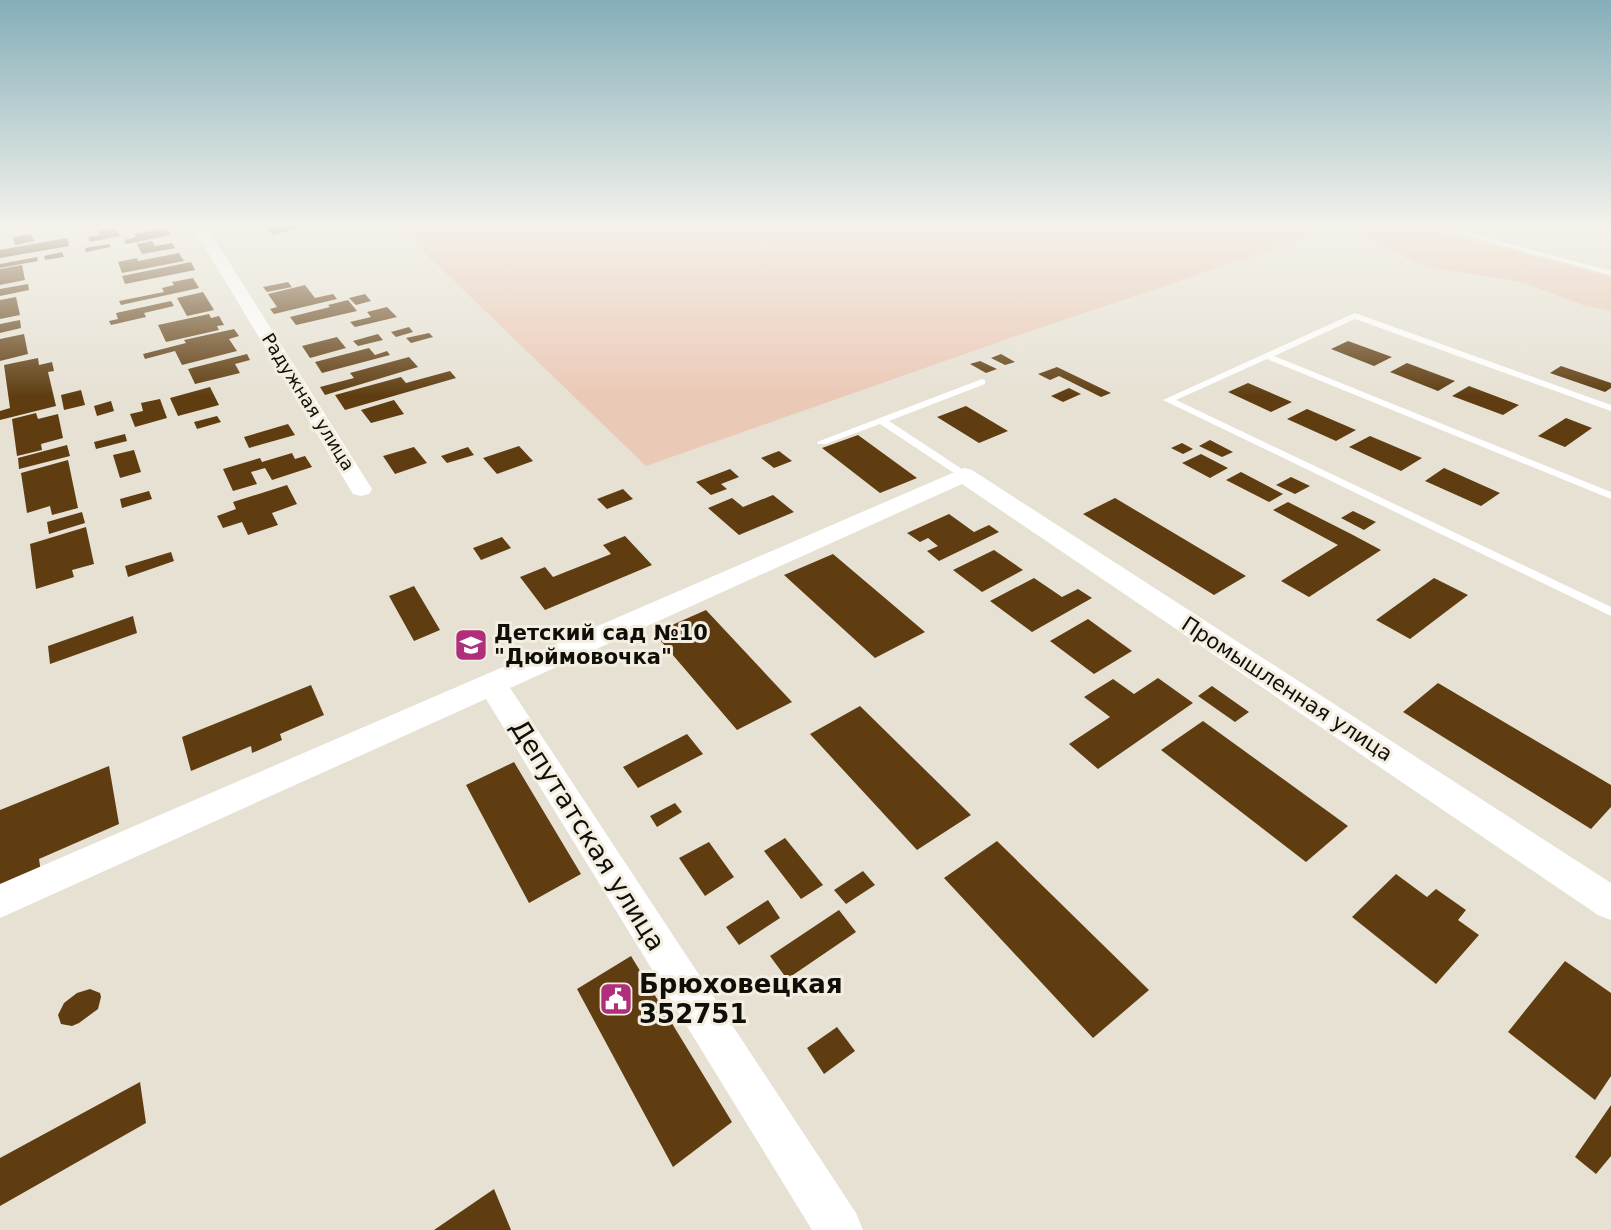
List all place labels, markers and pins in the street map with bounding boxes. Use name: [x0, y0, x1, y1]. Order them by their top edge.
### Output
place label: Детский сад №10 "Дюймовочка": [494, 621, 708, 669]
school or university icon: Детский сад №10 "Дюймовочка": [453, 627, 489, 663]
place label: Брюховецкая 352751: [639, 969, 843, 1029]
public building icon: Брюховецкая 352751: [598, 981, 634, 1017]

